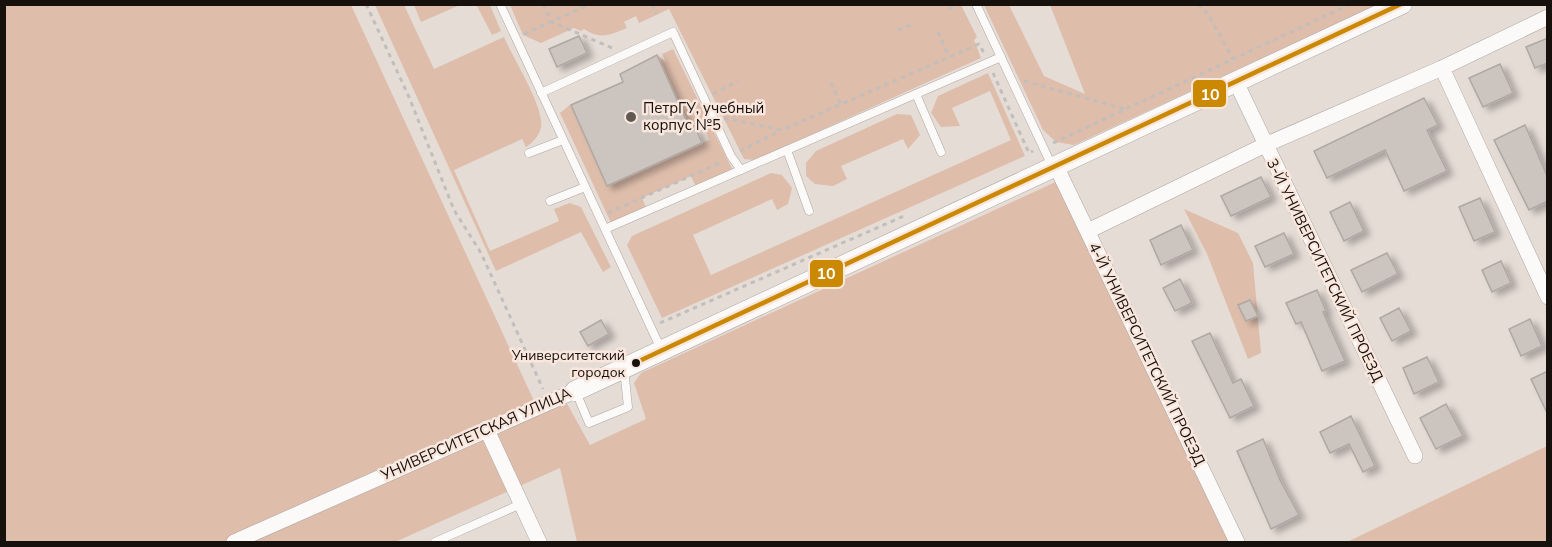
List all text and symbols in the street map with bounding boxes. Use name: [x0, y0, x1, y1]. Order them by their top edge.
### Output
line badge: 10: [1192, 79, 1227, 108]
text: 10: [1200, 84, 1220, 106]
place label: ПетрГУ, учебный корпус №5: [643, 98, 764, 135]
marker: ПетрГУ, учебный корпус №5: [624, 110, 638, 124]
street label: 3-Й УНИВЕРСИТЕТСКИЙ ПРОЕЗД: [1262, 155, 1388, 385]
street label: 4-Й УНИВЕРСИТЕТСКИЙ ПРОЕЗД: [1084, 239, 1210, 469]
line badge: 10: [809, 259, 844, 288]
text: 10: [816, 263, 836, 285]
place label: Университетский городок: [511, 346, 626, 382]
marker: Университетский городок: [630, 357, 642, 369]
street label: УНИВЕРСИТЕТСКАЯ УЛИЦА: [377, 383, 574, 486]

